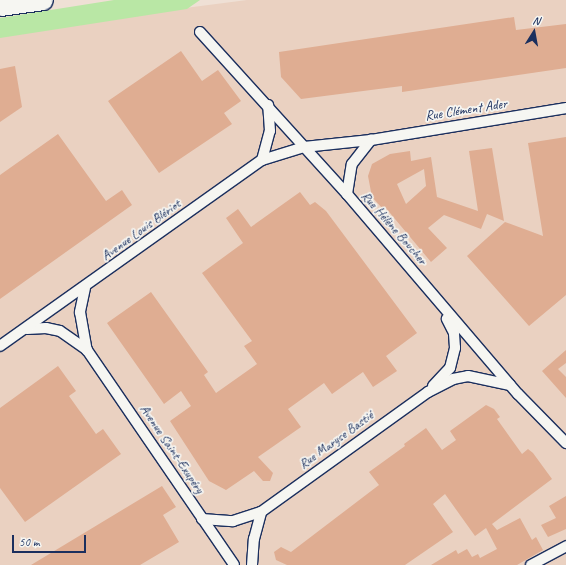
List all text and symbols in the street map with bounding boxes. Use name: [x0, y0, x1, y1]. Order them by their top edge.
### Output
north arrow: [514, 12, 554, 52]
text: N: [532, 13, 541, 28]
street label: Rue Clément Ader: [424, 95, 508, 125]
street label: Rue Hélène Boucher: [357, 188, 431, 268]
street label: Avenue Louis Blériot: [98, 196, 184, 264]
street label: Avenue Saint-Exupéry: [136, 401, 208, 497]
street label: Rue Maryse Bastié: [295, 407, 377, 473]
scale bar: [14, 527, 88, 553]
text: 50 m: [19, 534, 39, 550]

